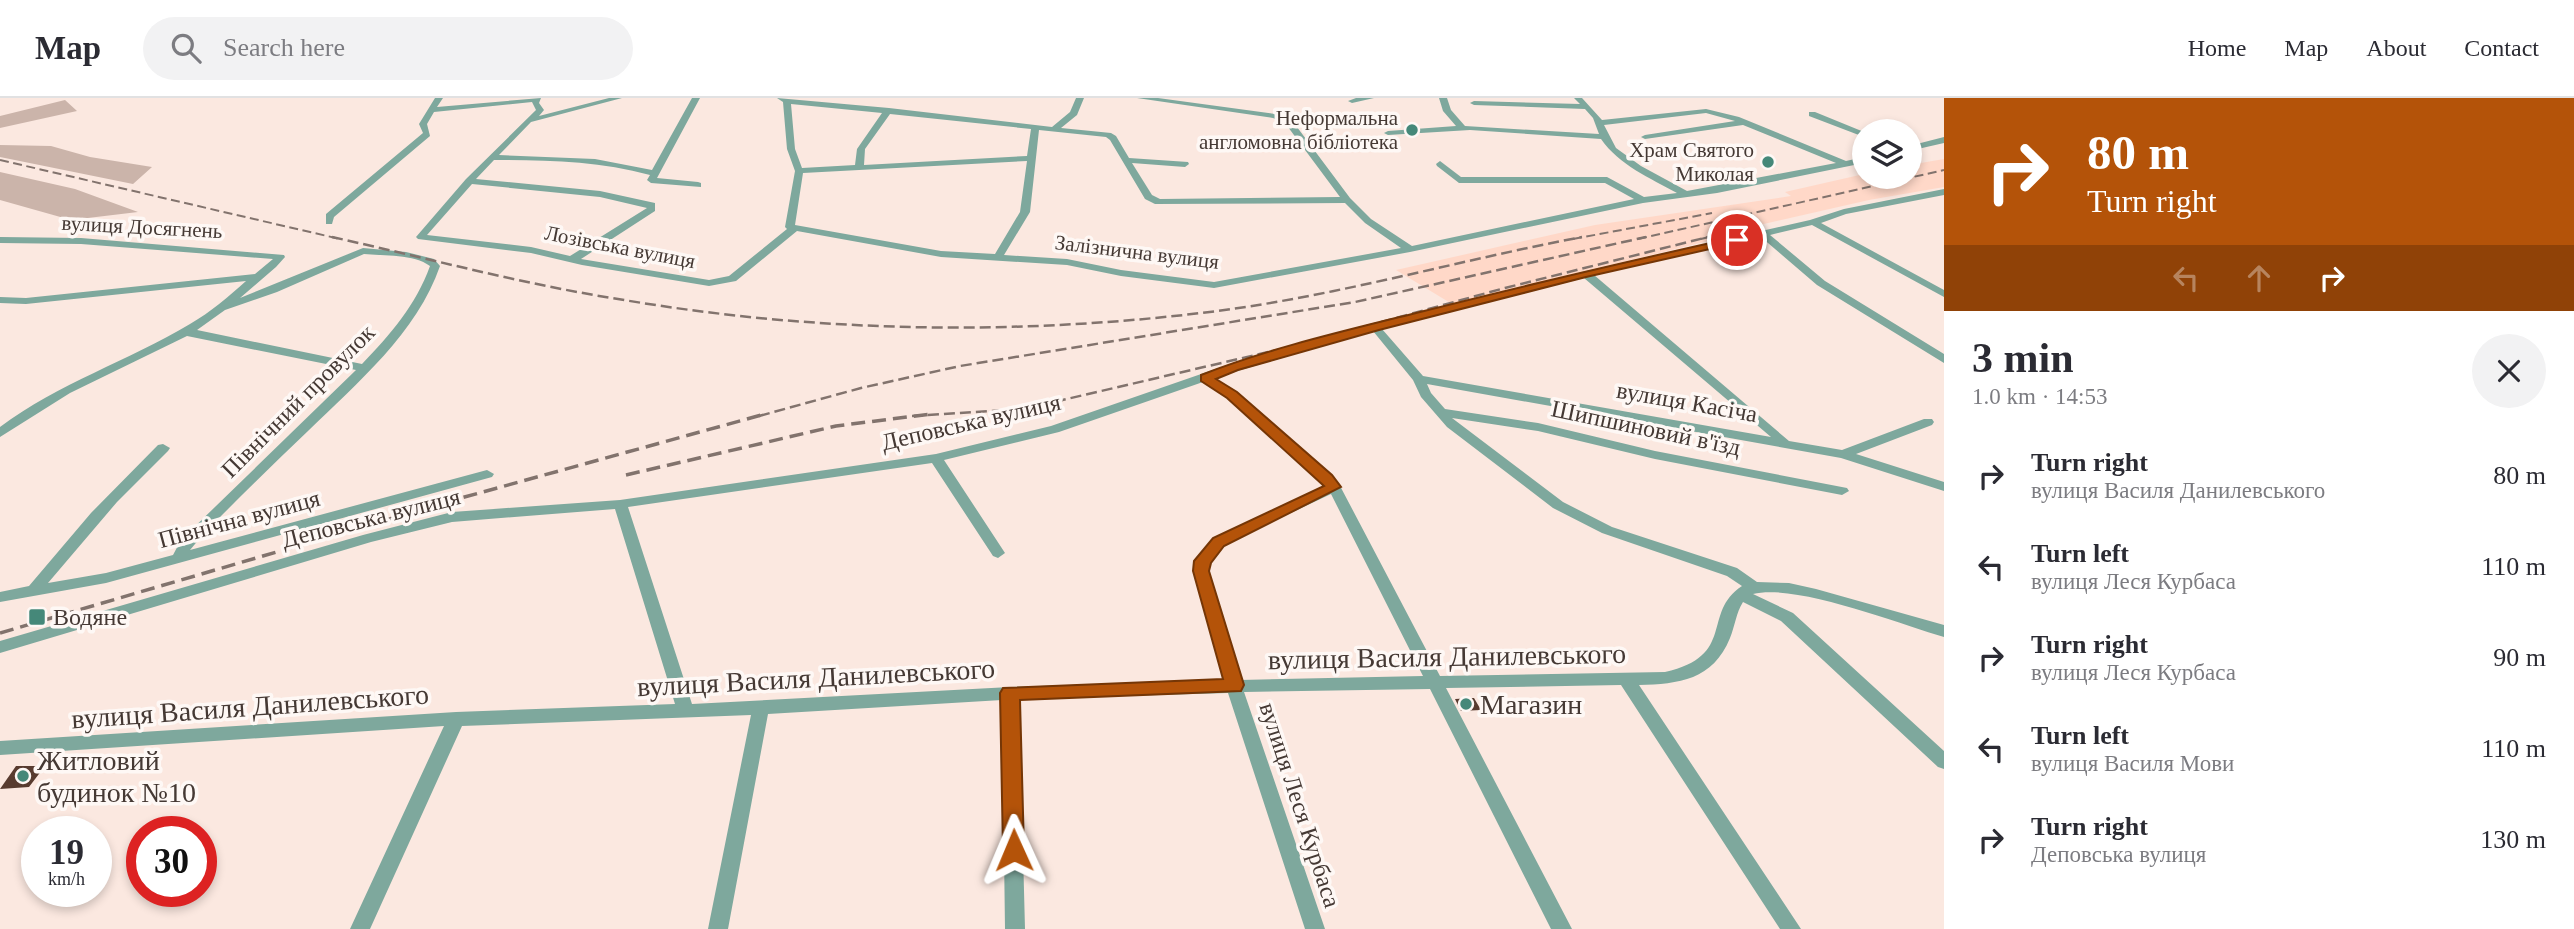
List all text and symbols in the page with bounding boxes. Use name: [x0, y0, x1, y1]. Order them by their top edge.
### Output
search box: [143, 17, 633, 80]
icon: search: [167, 29, 205, 67]
text: Map: [35, 30, 101, 66]
text: Search here: [223, 33, 345, 62]
text: Home: [2188, 35, 2246, 61]
text: Map: [2284, 35, 2328, 61]
text: About: [2366, 35, 2426, 61]
text: Contact: [2464, 35, 2539, 61]
place label: Неформальна англомовна бібліотека: [1199, 106, 1399, 154]
map controls: [1852, 119, 1922, 189]
button: layers: [1852, 119, 1922, 189]
marker: Неформальна англомовна бібліотека: [1404, 122, 1420, 138]
text: 80 m: [2087, 125, 2189, 180]
icon: right: [1972, 126, 2063, 217]
place label: Храм Святого Миколая: [1629, 138, 1754, 186]
marker: Храм Святого Миколая: [1760, 154, 1776, 170]
text: Turn right: [2087, 183, 2217, 219]
pin: [1707, 210, 1767, 270]
street label: вулиця Досягнень: [61, 211, 223, 243]
street label: Лозівська вулиця: [543, 221, 698, 273]
icon: arrive: [1718, 221, 1756, 259]
street label: Залізнична вулиця: [1054, 230, 1221, 274]
icon: left: [2167, 259, 2205, 297]
icon: ahead: [2240, 259, 2278, 297]
icon: right: [2313, 259, 2351, 297]
street label: Північний провулок: [216, 319, 380, 483]
button: close: [2472, 334, 2546, 408]
text: 3 min: [1972, 335, 2074, 381]
street label: вулиця Касіча: [1615, 377, 1760, 427]
text: 1.0 km · 14:53: [1972, 384, 2107, 409]
street label: Деповська вулиця: [879, 389, 1063, 455]
street label: Шипшиновий в'їзд: [1549, 395, 1743, 461]
text: Turn right: [2031, 448, 2148, 477]
icon: right: [1972, 457, 2010, 495]
text: 80 m: [2493, 461, 2546, 490]
text: вулиця Василя Данилевського: [2031, 478, 2325, 503]
street label: Деповська вулиця: [279, 483, 463, 553]
street label: Північна вулиця: [155, 485, 323, 553]
text: Turn left: [2031, 539, 2129, 568]
icon: left: [1972, 548, 2010, 586]
text: 110 m: [2481, 552, 2546, 581]
text: вулиця Леся Курбаса: [2031, 569, 2236, 594]
place label: Водяне: [53, 604, 127, 630]
marker: Водяне: [27, 607, 47, 627]
text: Turn right: [2031, 630, 2148, 659]
street label: вулиця Василя Данилевського: [1268, 638, 1626, 675]
icon: right: [1972, 639, 2010, 677]
text: 90 m: [2493, 643, 2546, 672]
street label: вулиця Василя Данилевського: [636, 653, 996, 702]
text: вулиця Леся Курбаса: [2031, 660, 2236, 685]
street label: вулиця Василя Данилевського: [70, 679, 430, 734]
place label: Магазин: [1480, 689, 1582, 720]
marker: Магазин: [1458, 696, 1474, 712]
street label: вулиця Леся Курбаса: [1255, 699, 1346, 911]
text: Turn left: [2031, 721, 2129, 750]
icon: left: [1972, 730, 2010, 768]
text: 110 m: [2481, 734, 2546, 763]
place label: Житловий будинок №10: [37, 745, 196, 808]
text: вулиця Василя Мови: [2031, 751, 2234, 776]
marker: Житловий будинок №10: [15, 768, 31, 784]
text: Turn right: [2031, 812, 2148, 841]
position arrow: [977, 813, 1051, 887]
speed limit sign: 30: [126, 816, 217, 907]
icon: right: [1972, 821, 2010, 859]
text: 130 m: [2480, 825, 2546, 854]
text: 19: [49, 833, 84, 872]
text: Деповська вулиця: [2031, 842, 2206, 867]
text: km/h: [48, 869, 85, 889]

